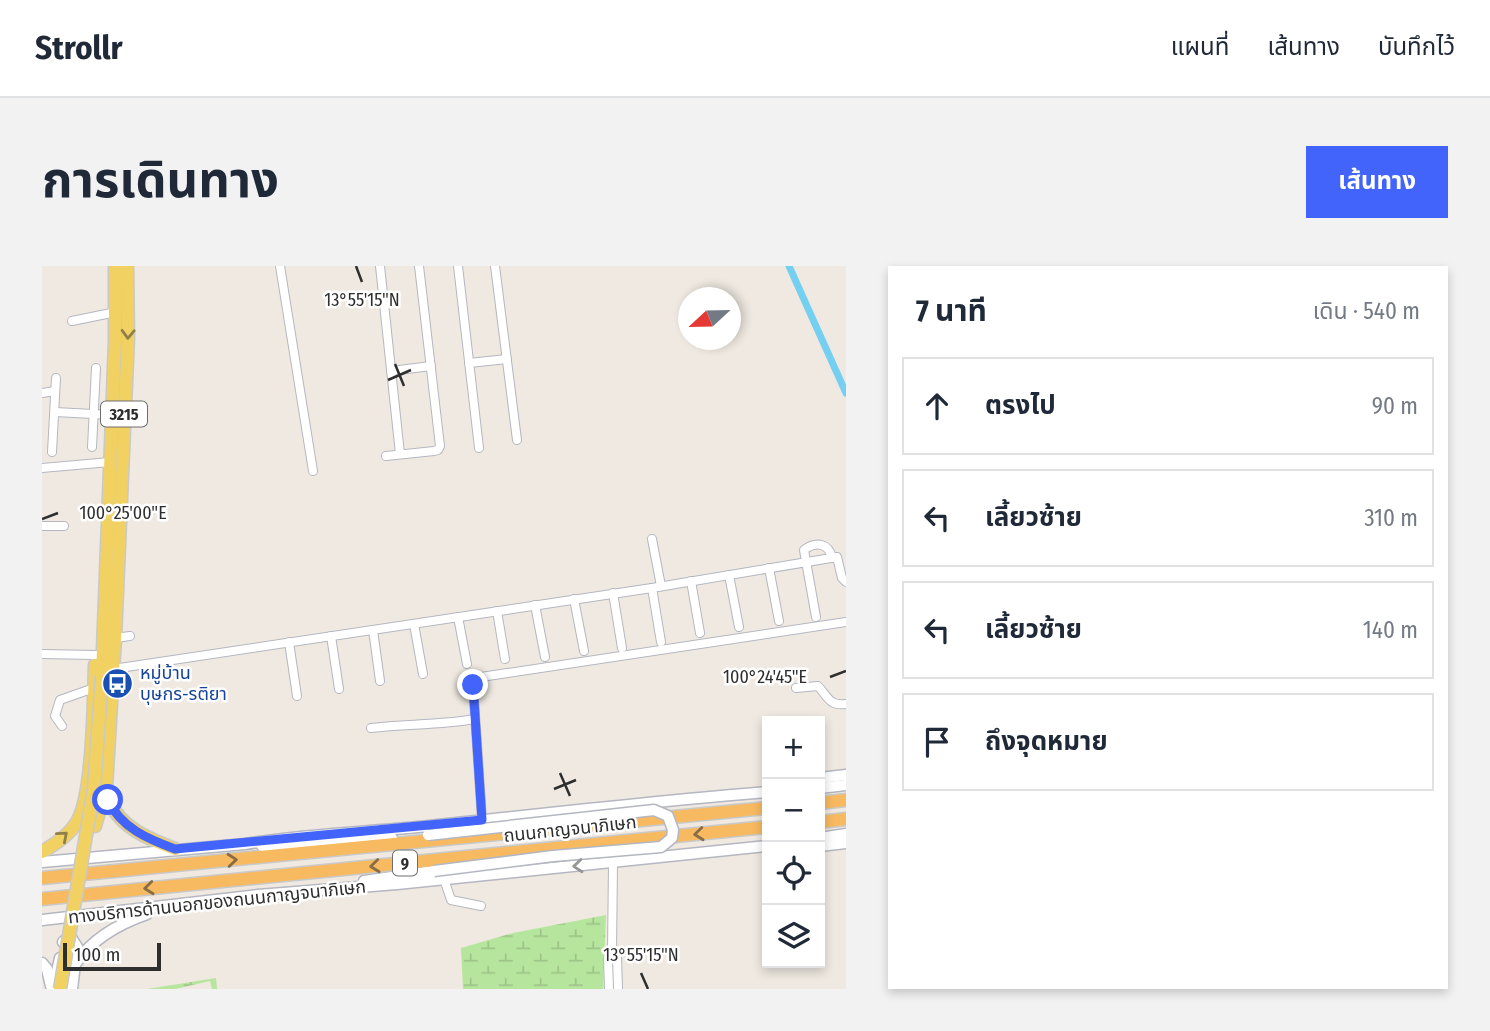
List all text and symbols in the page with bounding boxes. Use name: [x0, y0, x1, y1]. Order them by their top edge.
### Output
text: Strollr: [35, 28, 123, 68]
text: แผนที่: [1171, 33, 1229, 61]
text: เส้นทาง: [1267, 33, 1340, 61]
text: บันทึกไว้: [1378, 33, 1455, 61]
button: เส้นทาง: [1306, 146, 1448, 218]
text: การเดินทาง: [42, 151, 279, 210]
north arrow: [678, 287, 741, 350]
text: 13°55'15"N: [324, 289, 400, 311]
text: 7 นาที: [916, 293, 987, 329]
text: เดิน · 540 m: [1313, 297, 1420, 325]
one-way arrow: [120, 329, 135, 340]
icon: ahead: [918, 387, 956, 425]
text: ตรงไป: [985, 390, 1056, 421]
text: 90 m: [1372, 392, 1418, 420]
road number: 3215: [101, 402, 147, 426]
icon: left: [918, 499, 956, 537]
text: 100°25'00"E: [79, 502, 167, 524]
text: เลี้ยวซ้าย: [985, 502, 1082, 533]
text: 310 m: [1364, 504, 1418, 532]
icon: left: [918, 611, 956, 649]
text: เลี้ยวซ้าย: [985, 614, 1082, 645]
text: 140 m: [1363, 616, 1418, 644]
place label: หมู่บ้าน บุษกร-รติยา: [140, 662, 227, 705]
bus stop icon: หมู่บ้าน บุษกร-รติยา: [100, 666, 134, 700]
text: 100°24'45"E: [723, 666, 807, 688]
route end: [457, 669, 488, 700]
map controls: [762, 716, 825, 968]
button: +: [762, 716, 825, 779]
icon: arrive: [918, 723, 956, 761]
text: ถึงจุดหมาย: [985, 726, 1108, 757]
button: −: [762, 779, 825, 842]
route start: [92, 784, 123, 815]
street label: ถนนกาญจนาภิเษก: [502, 811, 638, 847]
one-way arrow: [694, 826, 705, 841]
one-way arrow: [55, 832, 68, 844]
button: locate: [762, 842, 825, 905]
road number: 9: [393, 850, 417, 876]
one-way arrow: [227, 853, 238, 868]
one-way arrow: [370, 858, 381, 873]
one-way arrow: [572, 858, 583, 873]
street label: ทางบริการด้านนอกของถนนกาญจนาภิเษก: [67, 875, 367, 929]
one-way arrow: [143, 881, 155, 896]
button: layers: [762, 905, 825, 968]
scale bar: [63, 940, 161, 972]
text: 100 m: [74, 943, 120, 966]
text: 13°55'15"N: [603, 944, 679, 966]

